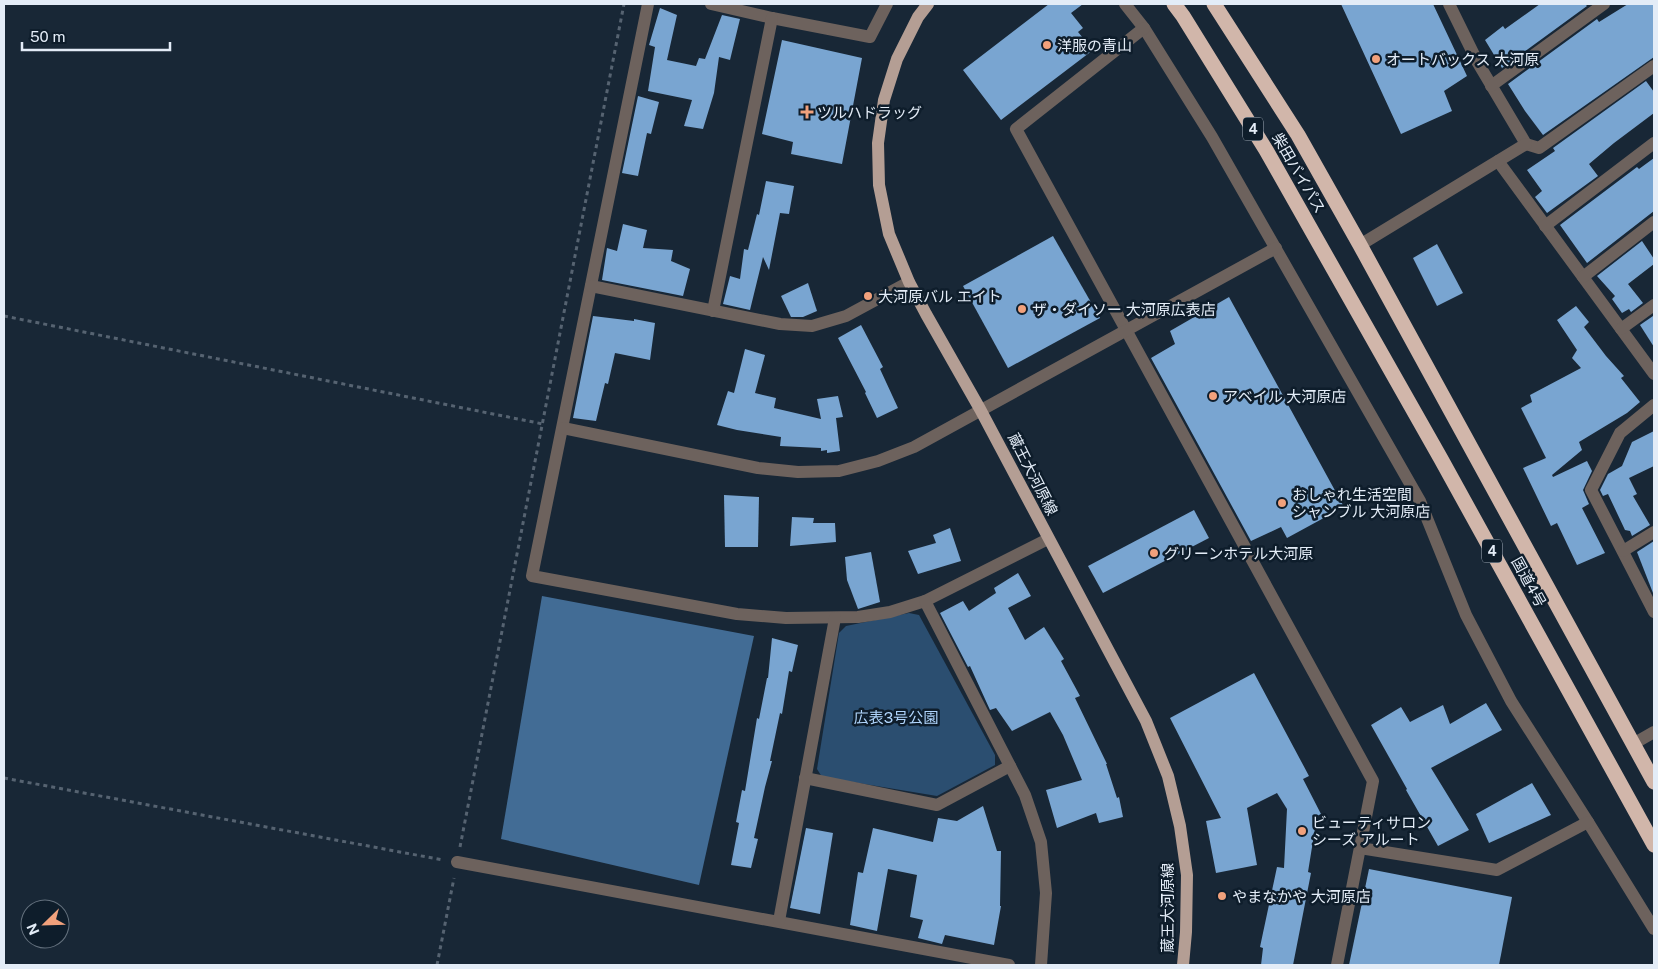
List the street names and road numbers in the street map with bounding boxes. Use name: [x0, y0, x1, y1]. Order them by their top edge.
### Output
road number: 4: [1243, 118, 1263, 140]
street label: 柴田バイパス: [1269, 130, 1329, 216]
street label: 蔵王大河原線: [1005, 430, 1061, 518]
road number: 4: [1482, 540, 1502, 562]
street label: 国道4号: [1508, 554, 1550, 610]
street label: 蔵王大河原線: [1159, 863, 1176, 953]

